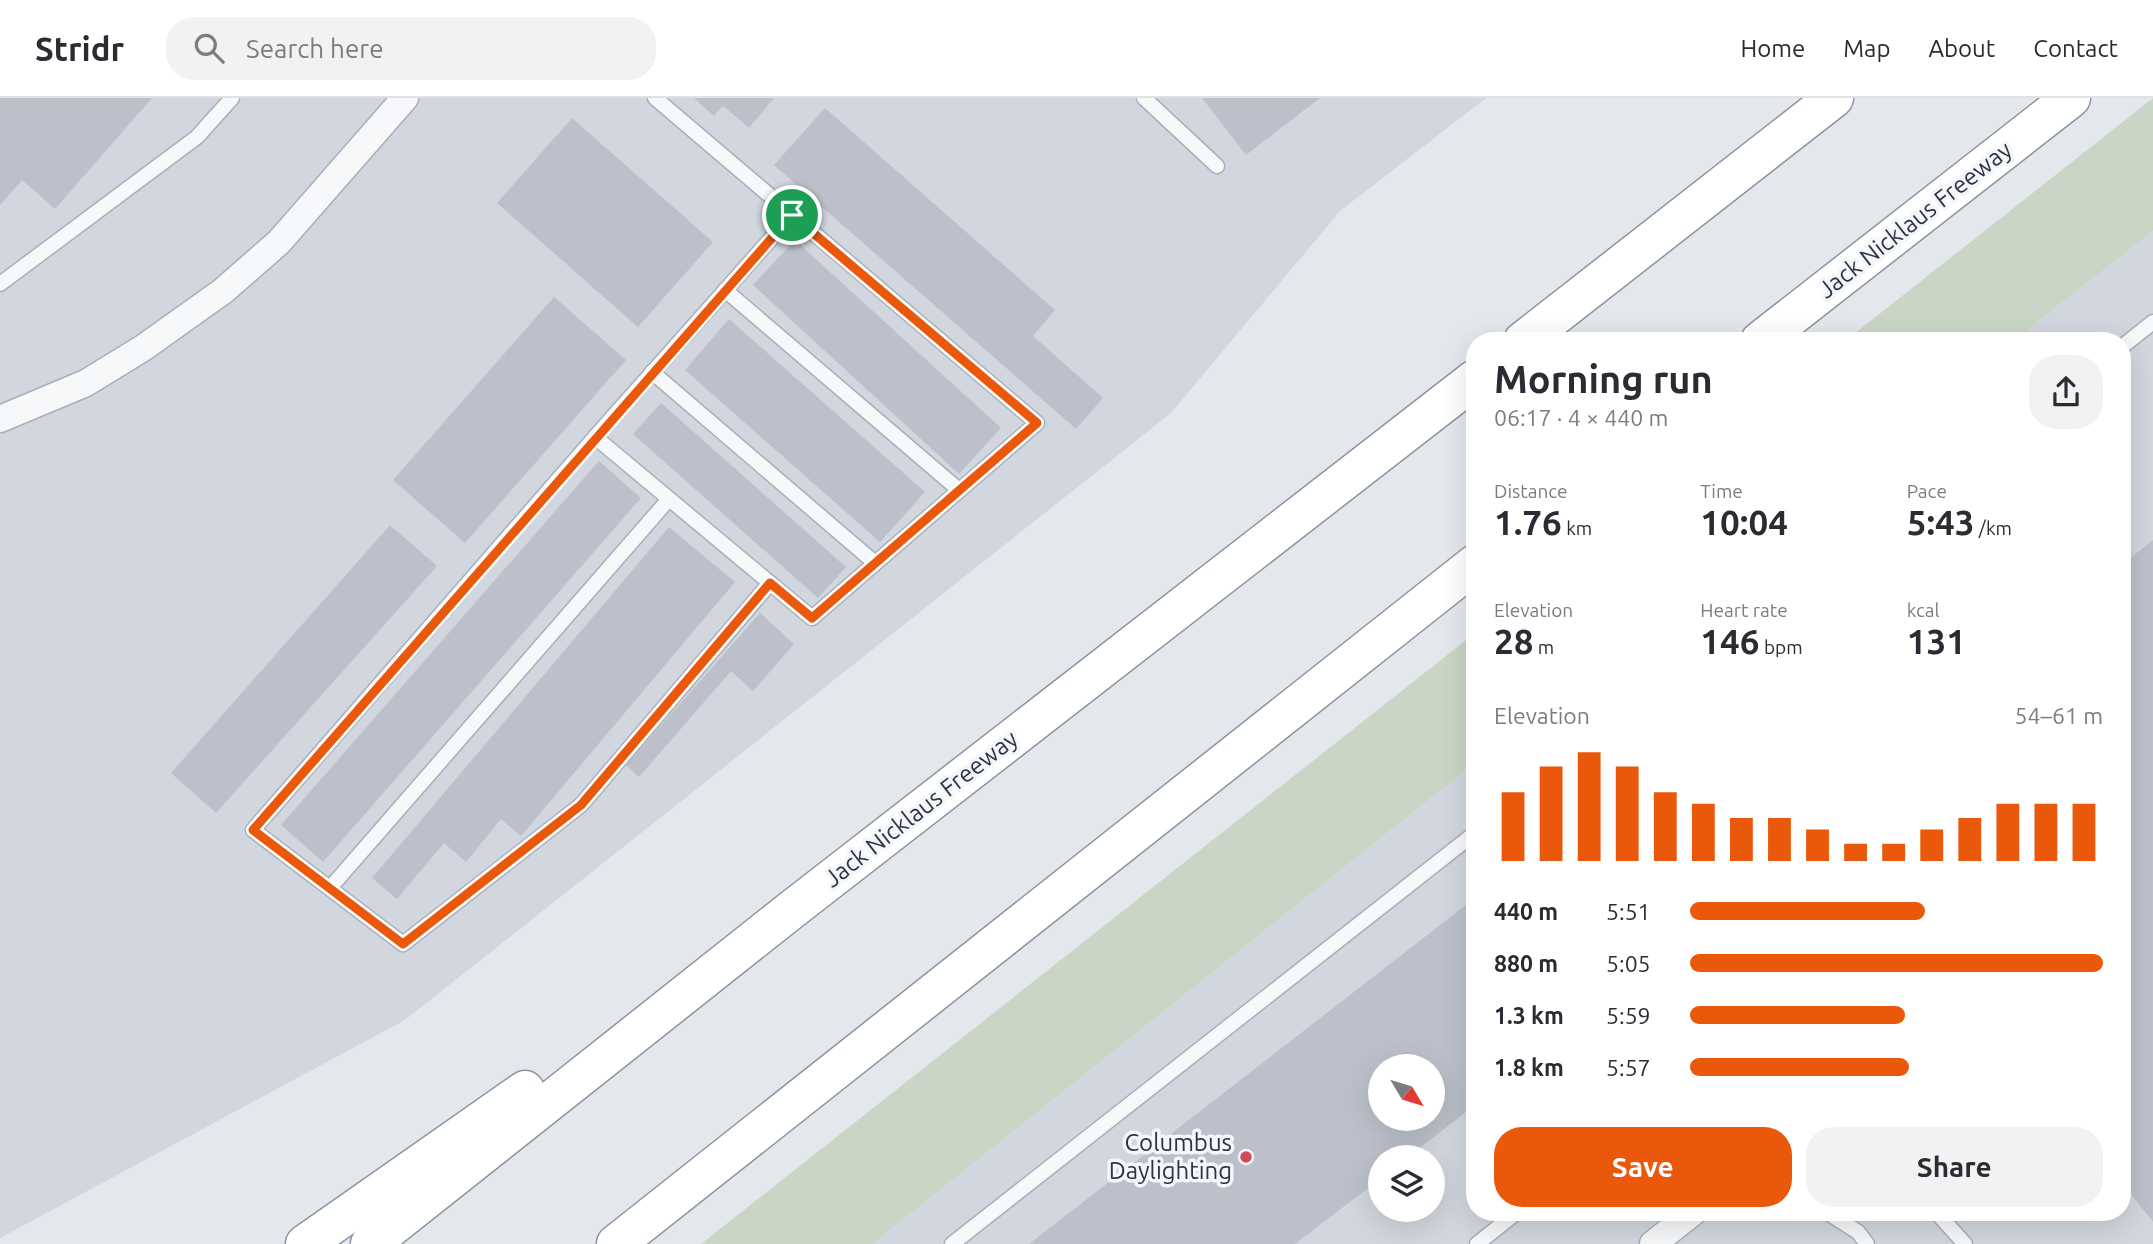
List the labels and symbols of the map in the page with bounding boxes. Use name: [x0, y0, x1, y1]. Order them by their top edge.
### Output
street label: Jack Nicklaus Freeway: [1813, 136, 2017, 303]
pin: [762, 185, 822, 245]
street label: Jack Nicklaus Freeway: [819, 725, 1023, 892]
north arrow: [1368, 1054, 1446, 1130]
place label: Columbus Daylighting: [1109, 1129, 1232, 1184]
marker: Columbus Daylighting: [1238, 1149, 1254, 1165]

